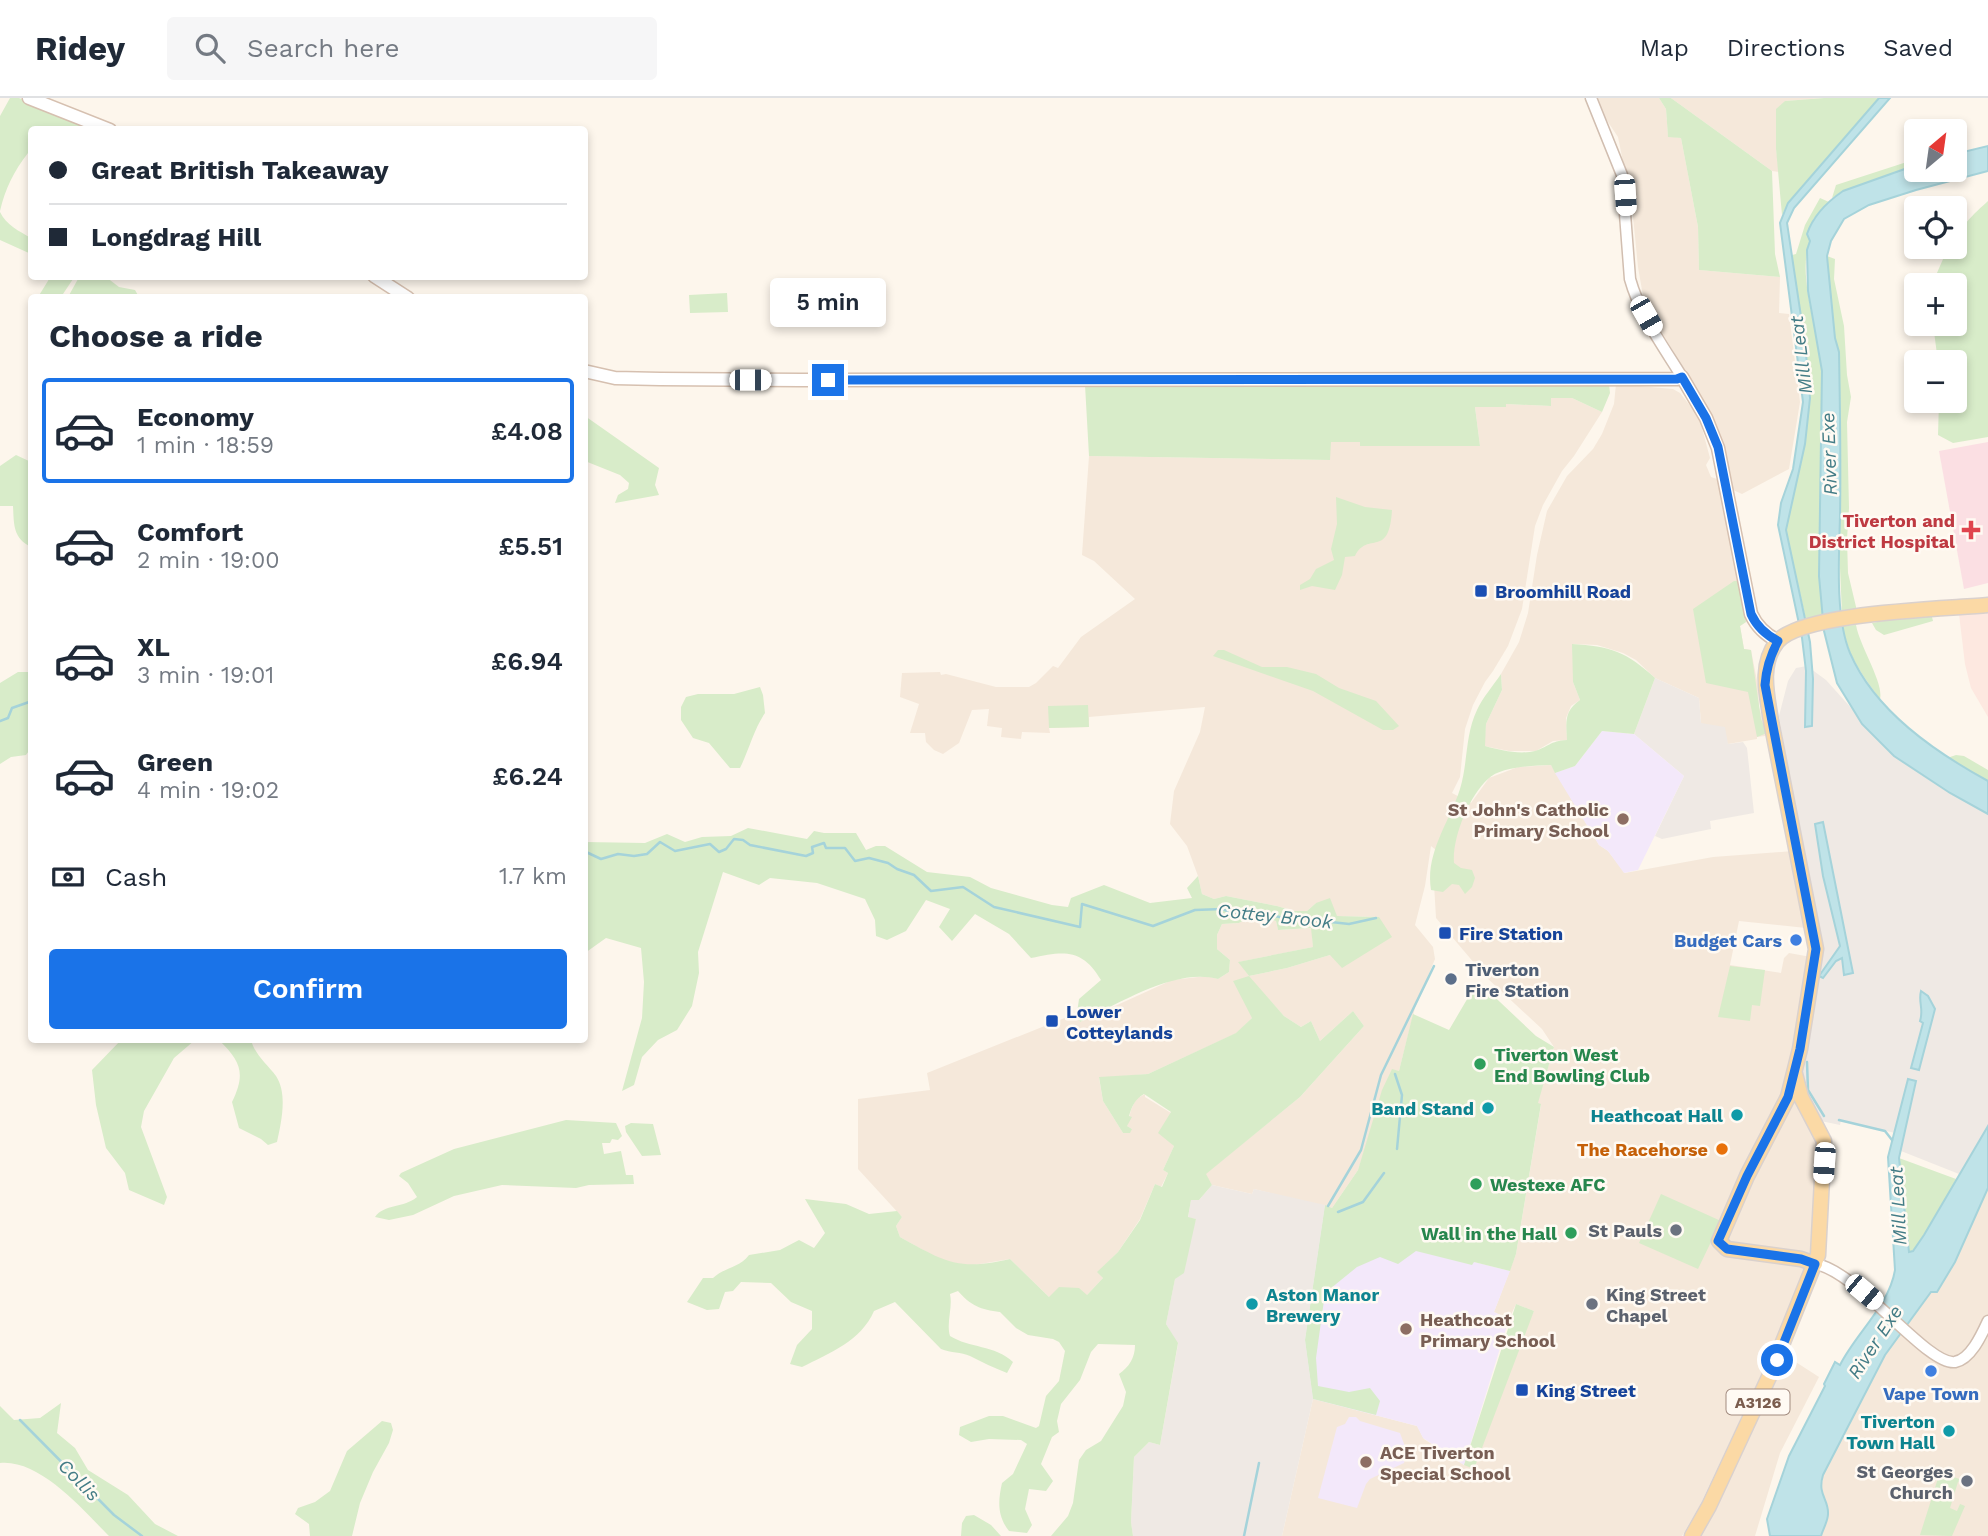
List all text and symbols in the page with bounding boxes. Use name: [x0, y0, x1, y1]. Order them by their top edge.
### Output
search box: [167, 17, 657, 80]
text: Ridey: [35, 29, 125, 68]
icon: search: [191, 29, 229, 67]
text: Search here: [247, 33, 399, 63]
text: Map: [1640, 34, 1689, 62]
text: Directions: [1727, 34, 1845, 62]
text: Saved: [1883, 34, 1953, 62]
north arrow: [1904, 119, 1967, 182]
map controls: [1904, 119, 1967, 413]
text: Great British Takeaway: [91, 155, 389, 185]
car: [1614, 173, 1637, 217]
button: locate: [1904, 196, 1967, 259]
text: Longdrag Hill: [91, 222, 261, 252]
button: +: [1904, 273, 1967, 336]
callout: 5 min: [770, 278, 886, 328]
text: 5 min: [797, 289, 859, 316]
car: [1627, 293, 1666, 339]
water label: Mill Leat: [1785, 314, 1817, 396]
text: Choose a ride: [49, 317, 263, 355]
button: −: [1904, 350, 1967, 413]
route end: [812, 364, 844, 396]
car: [730, 370, 772, 391]
icon: car: [53, 399, 116, 462]
text: Economy: [137, 402, 254, 432]
water label: River Exe: [1816, 412, 1842, 496]
text: £4.08: [491, 416, 563, 446]
text: 1 min · 18:59: [137, 432, 274, 459]
place label: Tiverton and District Hospital: [1809, 510, 1955, 552]
icon: car: [53, 514, 116, 577]
text: Comfort: [137, 517, 243, 547]
marker: Tiverton and District Hospital: [1961, 520, 1981, 540]
text: £5.51: [498, 531, 563, 561]
text: 2 min · 19:00: [137, 547, 280, 574]
place label: Broomhill Road: [1495, 581, 1631, 602]
marker: Broomhill Road: [1473, 583, 1489, 599]
icon: car: [53, 629, 116, 692]
text: XL: [137, 632, 170, 662]
text: £6.94: [491, 646, 563, 676]
text: 3 min · 19:01: [137, 662, 274, 689]
icon: car: [53, 744, 116, 807]
text: Green: [137, 747, 213, 777]
text: £6.24: [492, 761, 563, 791]
text: 4 min · 19:02: [137, 777, 279, 804]
place label: St John's Catholic Primary School: [1448, 799, 1609, 841]
marker: St John's Catholic Primary School: [1615, 811, 1631, 827]
icon: cash: [49, 858, 87, 896]
text: Cash: [105, 862, 167, 892]
text: 1.7 km: [499, 863, 567, 890]
water label: Cottey Brook: [1216, 899, 1334, 934]
place label: Fire Station: [1459, 923, 1563, 944]
marker: Fire Station: [1437, 925, 1453, 941]
place label: Budget Cars: [1674, 930, 1782, 951]
marker: Budget Cars: [1788, 932, 1804, 948]
button: Confirm: [49, 949, 567, 1029]
place label: Tiverton Fire Station: [1465, 959, 1569, 1001]
marker: Tiverton Fire Station: [1443, 971, 1459, 987]
place label: Lower Cotteylands: [1066, 1001, 1173, 1043]
marker: Lower Cotteylands: [1044, 1013, 1060, 1029]
place label: Tiverton West End Bowling Club: [1494, 1044, 1650, 1086]
marker: Tiverton West End Bowling Club: [1472, 1056, 1488, 1072]
place label: Band Stand: [1371, 1098, 1474, 1119]
marker: Band Stand: [1480, 1100, 1496, 1116]
place label: Heathcoat Hall: [1590, 1105, 1723, 1126]
marker: Heathcoat Hall: [1729, 1107, 1745, 1123]
place label: The Racehorse: [1577, 1139, 1708, 1160]
marker: The Racehorse: [1714, 1141, 1730, 1157]
car: [1813, 1141, 1836, 1185]
water label: Mill Leat: [1884, 1166, 1912, 1246]
place label: Westexe AFC: [1490, 1174, 1606, 1195]
marker: Westexe AFC: [1468, 1176, 1484, 1192]
place label: St Pauls: [1588, 1220, 1662, 1241]
marker: St Pauls: [1668, 1222, 1684, 1238]
place label: Wall in the Hall: [1421, 1223, 1557, 1244]
marker: Wall in the Hall: [1563, 1225, 1579, 1241]
car: [1842, 1270, 1887, 1314]
place label: Aston Manor Brewery: [1266, 1284, 1379, 1326]
place label: King Street Chapel: [1606, 1284, 1706, 1326]
marker: Aston Manor Brewery: [1244, 1296, 1260, 1312]
marker: King Street Chapel: [1584, 1296, 1600, 1312]
water label: River Exe: [1843, 1301, 1907, 1383]
place label: Heathcoat Primary School: [1420, 1309, 1556, 1351]
marker: Heathcoat Primary School: [1398, 1321, 1414, 1337]
route start: [1761, 1344, 1793, 1376]
marker: Vape Town: [1923, 1363, 1939, 1379]
place label: King Street: [1536, 1380, 1636, 1401]
marker: King Street: [1514, 1382, 1530, 1398]
place label: Vape Town: [1883, 1383, 1979, 1404]
road number: A3126: [1726, 1390, 1790, 1414]
place label: Tiverton Town Hall: [1846, 1411, 1935, 1453]
marker: Tiverton Town Hall: [1941, 1423, 1957, 1439]
place label: ACE Tiverton Special School: [1380, 1442, 1510, 1484]
water label: Collis: [53, 1454, 105, 1506]
marker: ACE Tiverton Special School: [1358, 1454, 1374, 1470]
place label: St Georges Church: [1857, 1461, 1953, 1503]
marker: St Georges Church: [1959, 1473, 1975, 1489]

